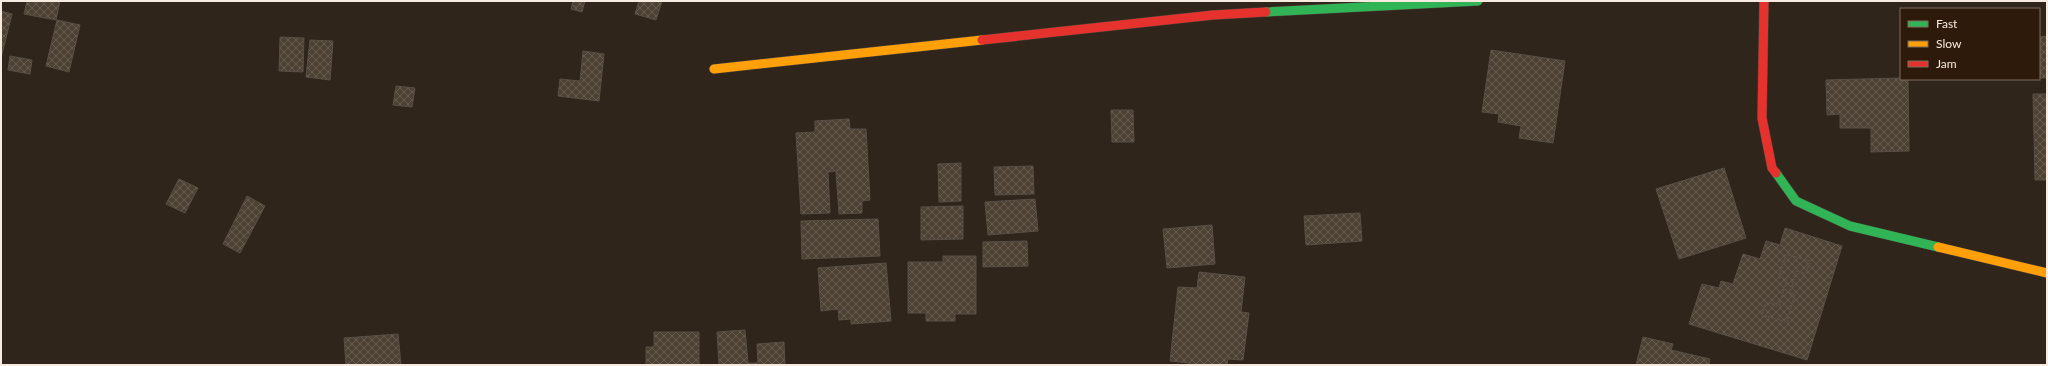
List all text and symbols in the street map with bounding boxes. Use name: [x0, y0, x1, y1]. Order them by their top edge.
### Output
legend: [1900, 8, 2040, 80]
text: Fast: [1936, 16, 1958, 31]
text: Slow: [1936, 36, 1962, 51]
text: Jam: [1936, 56, 1957, 71]

